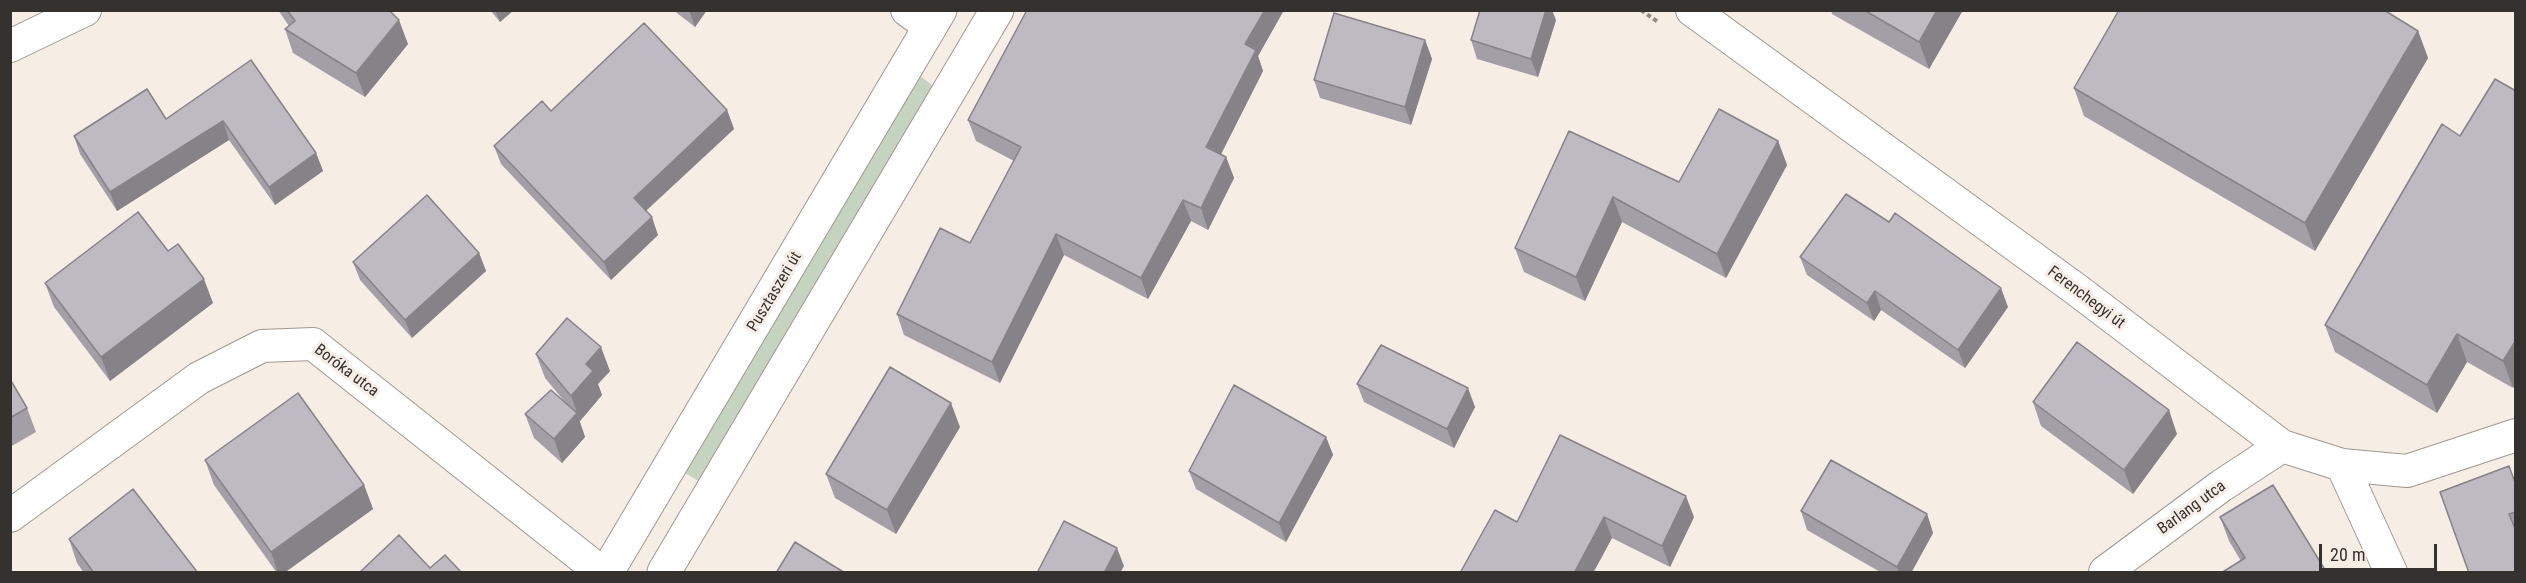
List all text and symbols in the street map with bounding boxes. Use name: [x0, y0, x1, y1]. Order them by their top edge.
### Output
street label: Pusztaszeri út: [744, 249, 806, 335]
street label: Ferenchegyi út: [2043, 263, 2129, 333]
street label: Boróka utca: [310, 341, 382, 401]
street label: Barlang utca: [2154, 477, 2230, 539]
scale bar: [2322, 532, 2440, 570]
text: 20 m: [2330, 544, 2365, 565]

